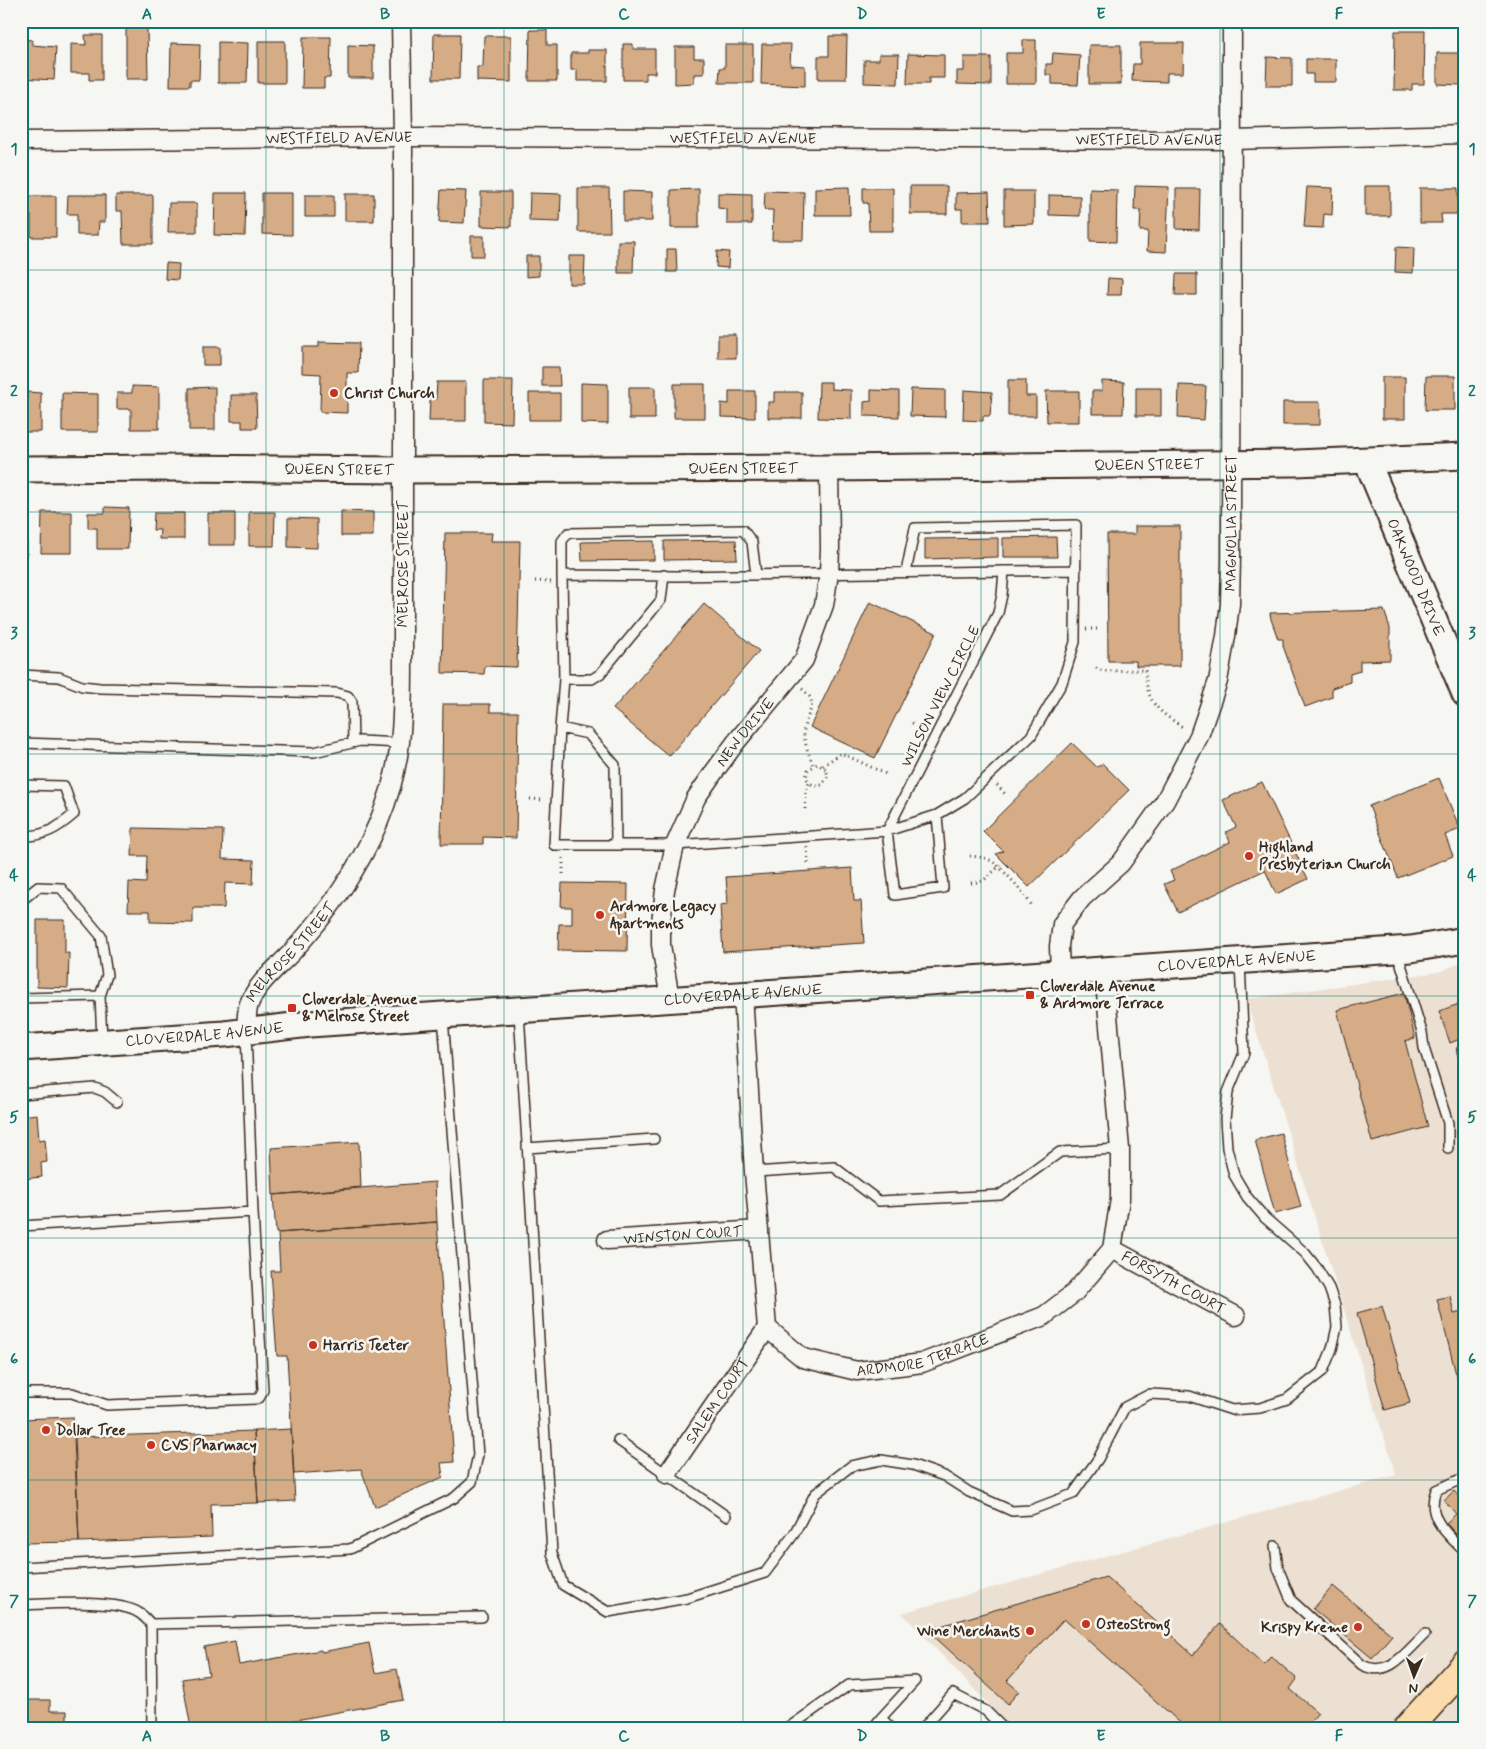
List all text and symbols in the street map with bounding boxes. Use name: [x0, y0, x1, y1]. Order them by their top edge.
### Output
text: A: [142, 4, 152, 25]
text: B: [380, 4, 390, 25]
text: C: [618, 4, 630, 25]
text: D: [856, 4, 868, 25]
text: E: [1096, 4, 1106, 25]
text: F: [1335, 4, 1344, 25]
street label: WESTFIELD AVENUE: [266, 128, 413, 149]
street label: WESTFIELD AVENUE: [670, 129, 817, 149]
street label: WESTFIELD AVENUE: [1076, 130, 1223, 151]
text: 1: [10, 139, 18, 160]
text: 1: [1468, 139, 1476, 160]
text: 2: [10, 381, 18, 402]
text: 2: [1468, 381, 1476, 402]
place label: Christ Church: [344, 384, 435, 404]
marker: Christ Church: [328, 387, 340, 399]
street label: MAGNOLIA STREET: [1221, 454, 1242, 592]
street label: QUEEN STREET: [1094, 455, 1205, 476]
street label: QUEEN STREET: [688, 459, 799, 480]
street label: QUEEN STREET: [284, 460, 395, 481]
street label: MELROSE STREET: [394, 500, 414, 627]
street label: OAKWOOD DRIVE: [1381, 516, 1449, 640]
street label: WILSON VIEW CIRCLE: [897, 622, 985, 771]
text: 3: [10, 623, 18, 644]
text: 3: [1468, 623, 1476, 644]
street label: NEW DRIVE: [712, 694, 780, 771]
place label: Highland Presbyterian Church: [1259, 838, 1391, 875]
marker: Highland Presbyterian Church: [1243, 850, 1255, 862]
text: 4: [9, 865, 19, 886]
text: 4: [1467, 865, 1477, 886]
place label: Ardmore Legacy Apartments: [610, 897, 717, 935]
street label: MELROSE STREET: [242, 898, 341, 1006]
marker: Ardmore Legacy Apartments: [594, 909, 606, 921]
street label: CLOVERDALE AVENUE: [1157, 946, 1317, 977]
place label: Cloverdale Avenue & Ardmore Terrace: [1040, 977, 1164, 1014]
street label: CLOVERDALE AVENUE: [663, 980, 823, 1011]
marker: Cloverdale Avenue & Ardmore Terrace: [1024, 989, 1036, 1001]
place label: Cloverdale Avenue & Melrose Street: [302, 990, 418, 1027]
marker: Cloverdale Avenue & Melrose Street: [286, 1002, 298, 1014]
street label: CLOVERDALE AVENUE: [125, 1018, 285, 1052]
text: 5: [9, 1107, 19, 1128]
text: 5: [1467, 1107, 1477, 1128]
street label: WINSTON COURT: [623, 1222, 744, 1250]
street label: FORSYTH COURT: [1118, 1247, 1229, 1319]
street label: ARDMORE TERRACE: [855, 1329, 992, 1382]
place label: Harris Teeter: [323, 1336, 410, 1356]
marker: Harris Teeter: [307, 1339, 319, 1351]
text: 6: [10, 1349, 18, 1370]
text: 6: [1468, 1349, 1476, 1370]
street label: SALEM COURT: [682, 1354, 755, 1448]
place label: Dollar Tree: [56, 1421, 126, 1441]
marker: Dollar Tree: [40, 1424, 52, 1436]
place label: CVS Pharmacy: [161, 1436, 257, 1456]
marker: CVS Pharmacy: [145, 1439, 157, 1451]
text: 7: [9, 1591, 19, 1612]
text: 7: [1467, 1591, 1477, 1612]
place label: OsteoStrong: [1096, 1615, 1170, 1637]
marker: OsteoStrong: [1080, 1618, 1092, 1630]
place label: Krispy Kreme: [1261, 1618, 1348, 1638]
marker: Krispy Kreme: [1352, 1621, 1364, 1633]
place label: Wine Merchants: [916, 1622, 1020, 1642]
marker: Wine Merchants: [1024, 1625, 1036, 1637]
north arrow: [1388, 1652, 1438, 1702]
text: N: [1409, 1679, 1419, 1697]
text: A: [142, 1726, 152, 1747]
text: B: [380, 1726, 390, 1747]
text: C: [618, 1726, 630, 1747]
text: D: [856, 1726, 868, 1747]
text: E: [1096, 1726, 1106, 1747]
text: F: [1335, 1726, 1344, 1747]

